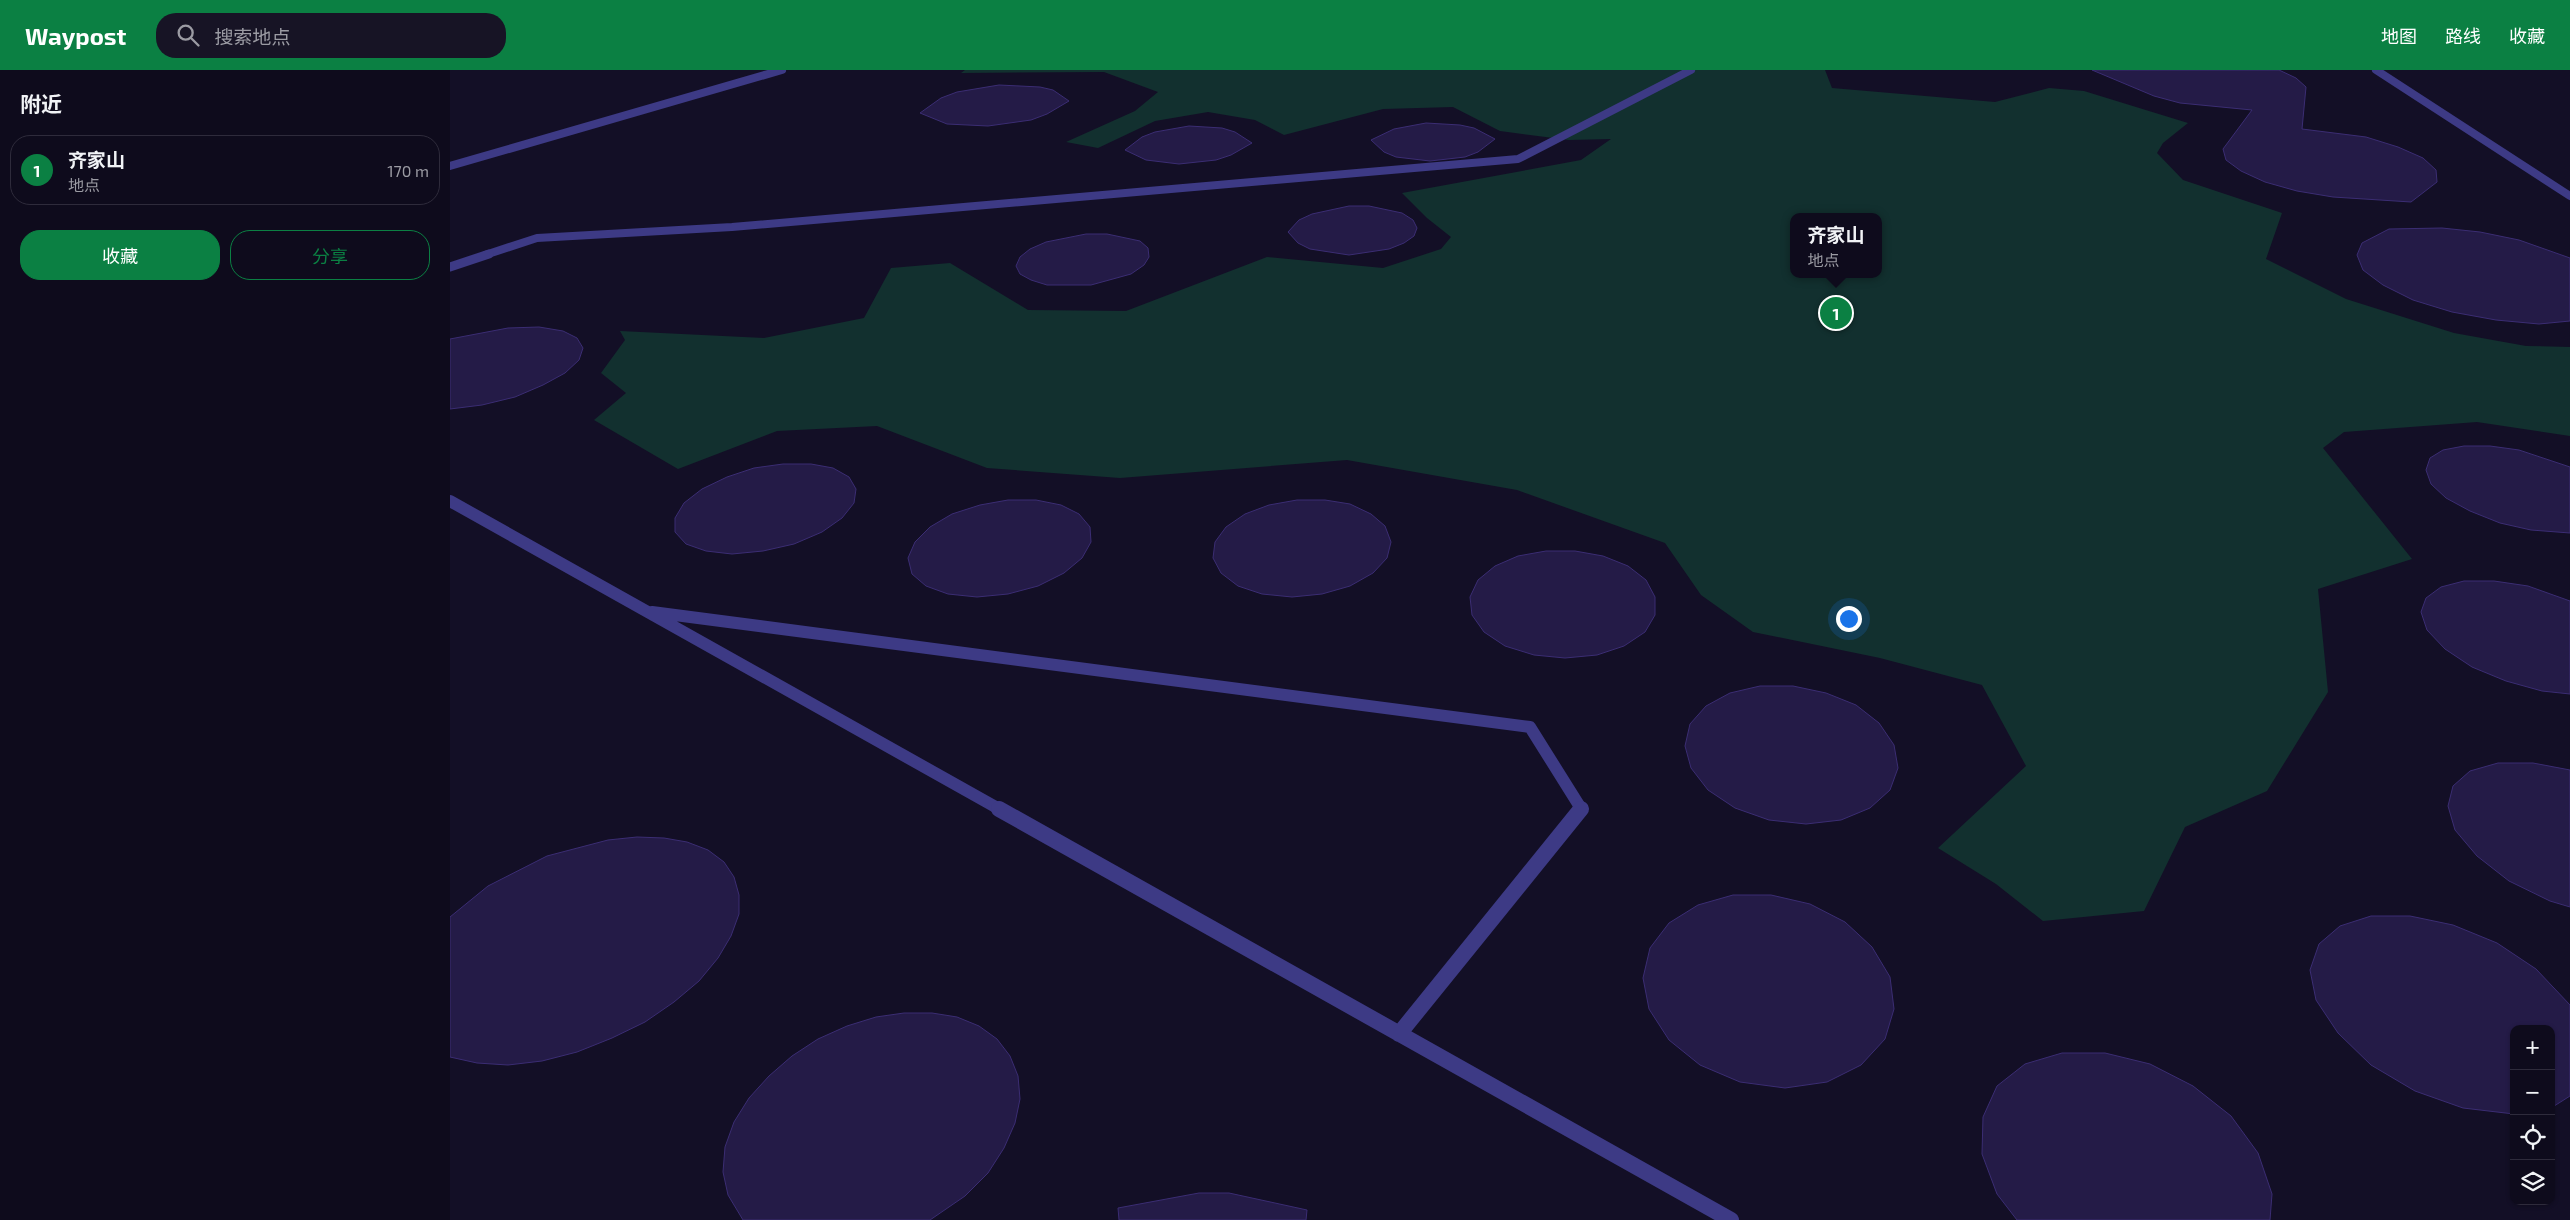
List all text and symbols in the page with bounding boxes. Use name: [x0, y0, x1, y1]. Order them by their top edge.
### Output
search box: [156, 13, 506, 58]
text: Waypost: [25, 21, 126, 50]
icon: search: [174, 21, 202, 49]
text: 搜索地点: [214, 25, 290, 48]
text: 地图: [2381, 25, 2417, 47]
text: 路线: [2445, 25, 2481, 47]
text: 收藏: [2509, 25, 2545, 47]
text: 附近: [20, 91, 62, 116]
text: 齐家山: [68, 148, 125, 171]
text: 1: [34, 161, 40, 180]
text: 170 m: [387, 161, 429, 180]
text: 地点: [68, 175, 100, 194]
popup: [1790, 213, 1882, 278]
text: 齐家山: [1807, 223, 1865, 246]
button: 收藏: [20, 230, 220, 280]
button: 分享: [230, 230, 430, 280]
text: 地点: [1807, 250, 1840, 269]
pin: 1: [1820, 294, 1852, 332]
your location: [1836, 606, 1862, 632]
map controls: [2510, 1025, 2555, 1205]
button: +: [2510, 1025, 2555, 1070]
button: −: [2510, 1070, 2555, 1115]
button: locate: [2510, 1115, 2555, 1160]
button: layers: [2510, 1160, 2555, 1205]

